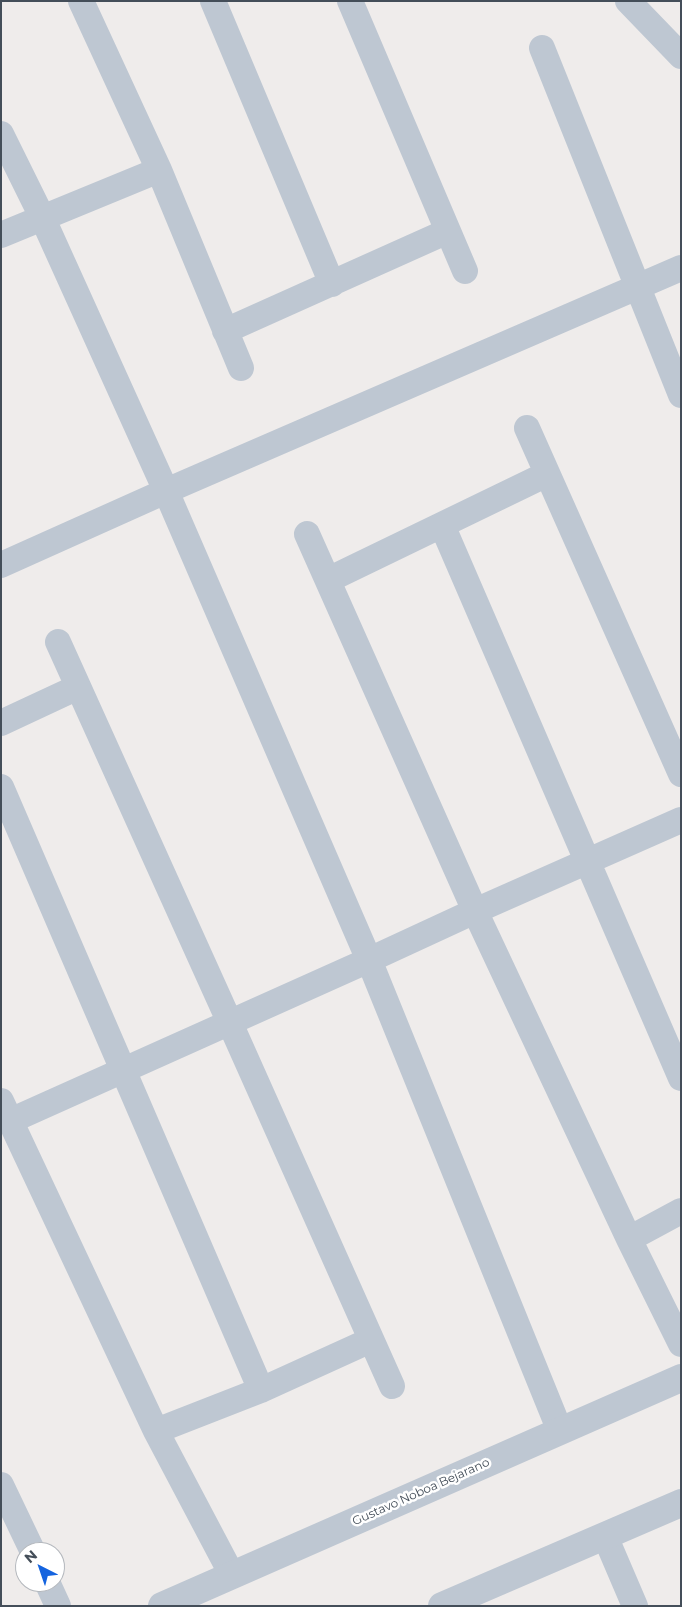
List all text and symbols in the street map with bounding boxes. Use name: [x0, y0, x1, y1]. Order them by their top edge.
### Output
street label: Gustavo Noboa Bejarano: [350, 1455, 492, 1529]
north arrow: [15, 1542, 65, 1592]
text: N: [21, 1546, 41, 1567]

